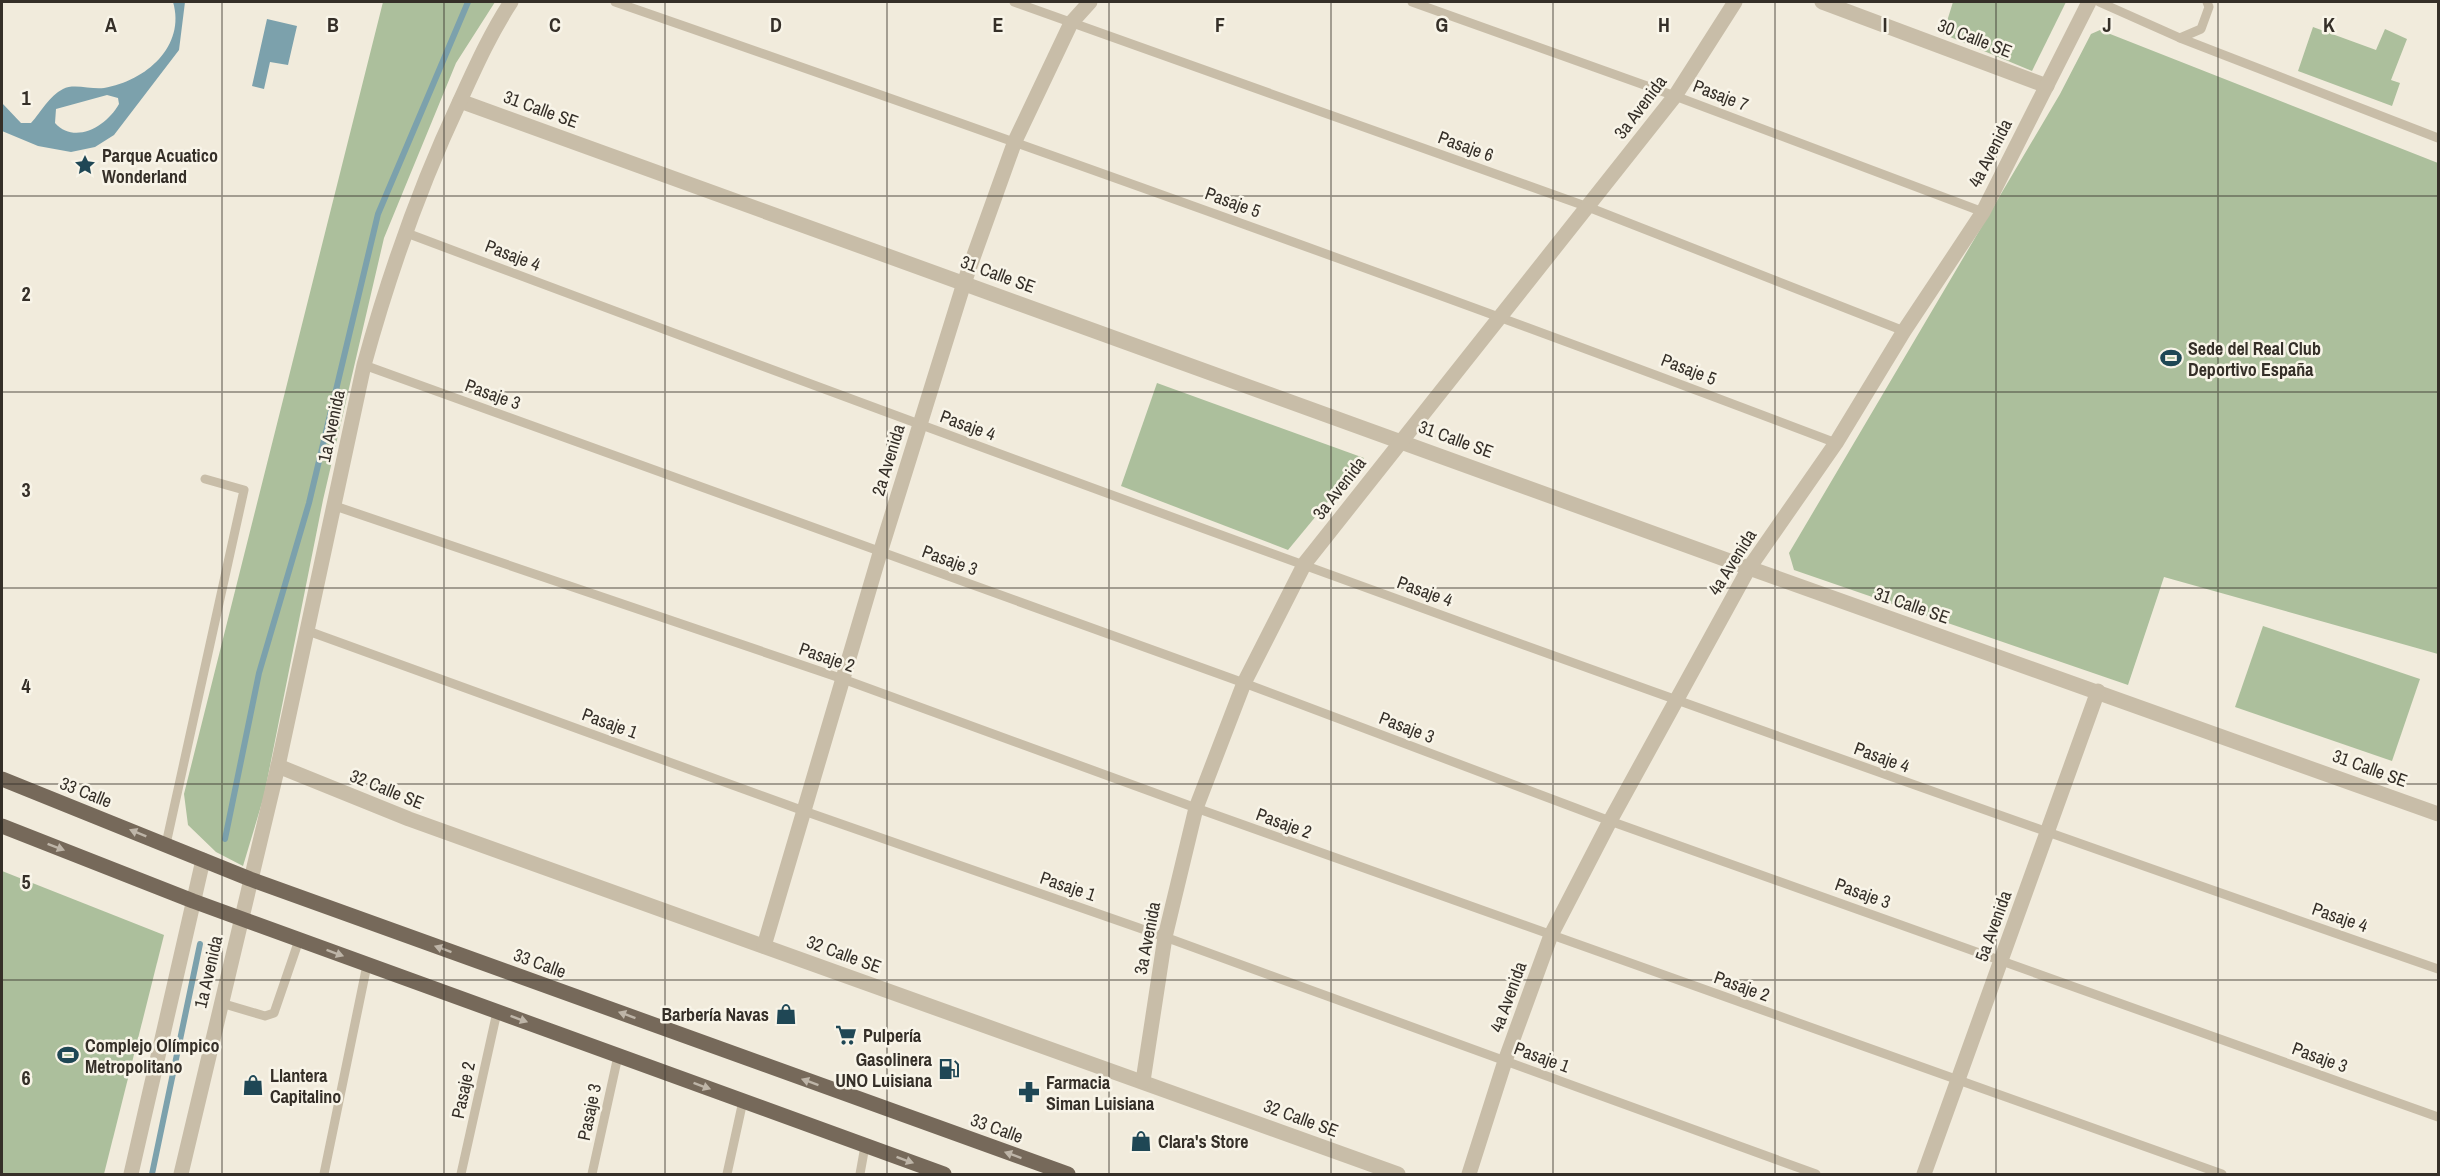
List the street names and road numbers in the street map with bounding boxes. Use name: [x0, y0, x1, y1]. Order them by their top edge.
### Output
street label: 30 Calle SE: [1934, 12, 2016, 64]
street label: 3a Avenida: [1608, 70, 1672, 144]
street label: Pasaje 7: [1690, 73, 1752, 117]
street label: 31 Calle SE: [500, 84, 582, 134]
street label: 4a Avenida: [1962, 115, 2018, 191]
street label: Pasaje 6: [1435, 124, 1497, 168]
street label: Pasaje 5: [1202, 180, 1264, 224]
street label: Pasaje 4: [482, 233, 544, 277]
street label: 31 Calle SE: [957, 249, 1039, 299]
street label: Pasaje 5: [1658, 347, 1720, 391]
street label: Pasaje 3: [462, 372, 524, 416]
street label: 1a Avenida: [311, 387, 351, 465]
street label: Pasaje 4: [937, 403, 999, 447]
street label: 31 Calle SE: [1415, 414, 1497, 464]
street label: 2a Avenida: [865, 421, 911, 499]
street label: 3a Avenida: [1306, 451, 1372, 525]
street label: 4a Avenida: [1702, 524, 1762, 600]
street label: Pasaje 3: [919, 538, 981, 582]
street label: Pasaje 4: [1394, 569, 1456, 613]
street label: 31 Calle SE: [1871, 580, 1953, 630]
street label: Pasaje 2: [796, 636, 858, 678]
street label: Pasaje 1: [579, 701, 642, 745]
street label: Pasaje 3: [1376, 705, 1438, 749]
street label: Pasaje 4: [1851, 735, 1913, 779]
street label: 31 Calle SE: [2329, 743, 2411, 793]
street label: 32 Calle SE: [346, 763, 428, 815]
street label: 33 Calle: [56, 770, 116, 814]
street label: Pasaje 2: [1253, 801, 1315, 845]
street label: Pasaje 1: [1037, 865, 1100, 907]
street label: Pasaje 3: [1832, 871, 1894, 915]
street label: 5a Avenida: [1969, 887, 2017, 965]
street label: Pasaje 4: [2309, 896, 2371, 938]
street label: 3a Avenida: [1128, 899, 1166, 977]
street label: 32 Calle SE: [803, 929, 885, 979]
street label: 1a Avenida: [188, 933, 228, 1011]
street label: 33 Calle: [510, 942, 570, 984]
street label: 4a Avenida: [1484, 958, 1532, 1036]
street label: Pasaje 2: [1711, 964, 1773, 1008]
street label: Pasaje 1: [1511, 1035, 1574, 1079]
street label: Pasaje 3: [2289, 1035, 2351, 1079]
street label: Pasaje 2: [445, 1059, 481, 1121]
street label: Pasaje 3: [571, 1081, 607, 1143]
street label: 32 Calle SE: [1260, 1093, 1342, 1143]
street label: 33 Calle: [967, 1107, 1027, 1149]

